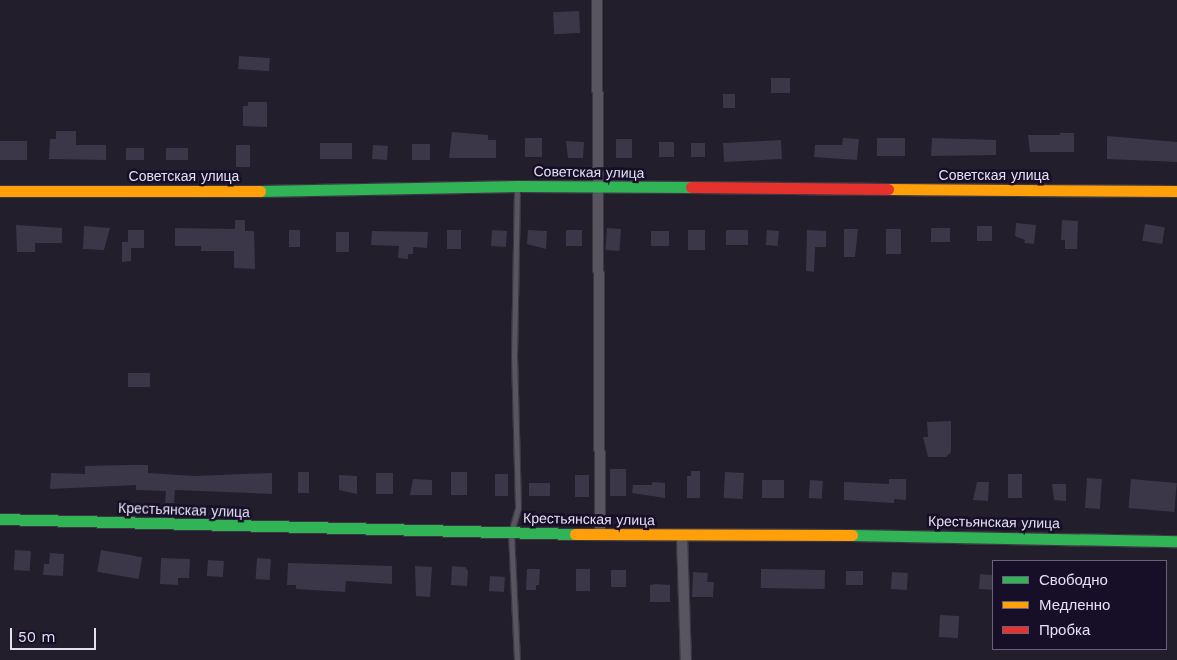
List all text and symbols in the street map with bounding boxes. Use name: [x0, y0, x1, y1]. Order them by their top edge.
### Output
street label: Советская улица: [533, 163, 645, 181]
street label: Советская улица: [939, 167, 1049, 183]
street label: Советская улица: [129, 168, 239, 184]
street label: Крестьянская улица: [118, 499, 250, 521]
street label: Крестьянская улица: [523, 509, 655, 529]
street label: Крестьянская улица: [928, 512, 1060, 532]
legend: [992, 560, 1167, 650]
text: Свободно: [1039, 571, 1108, 589]
text: Медленно: [1039, 596, 1110, 614]
scale bar: [12, 618, 99, 650]
text: Пробка: [1039, 621, 1090, 639]
text: 50 m: [18, 628, 55, 646]

